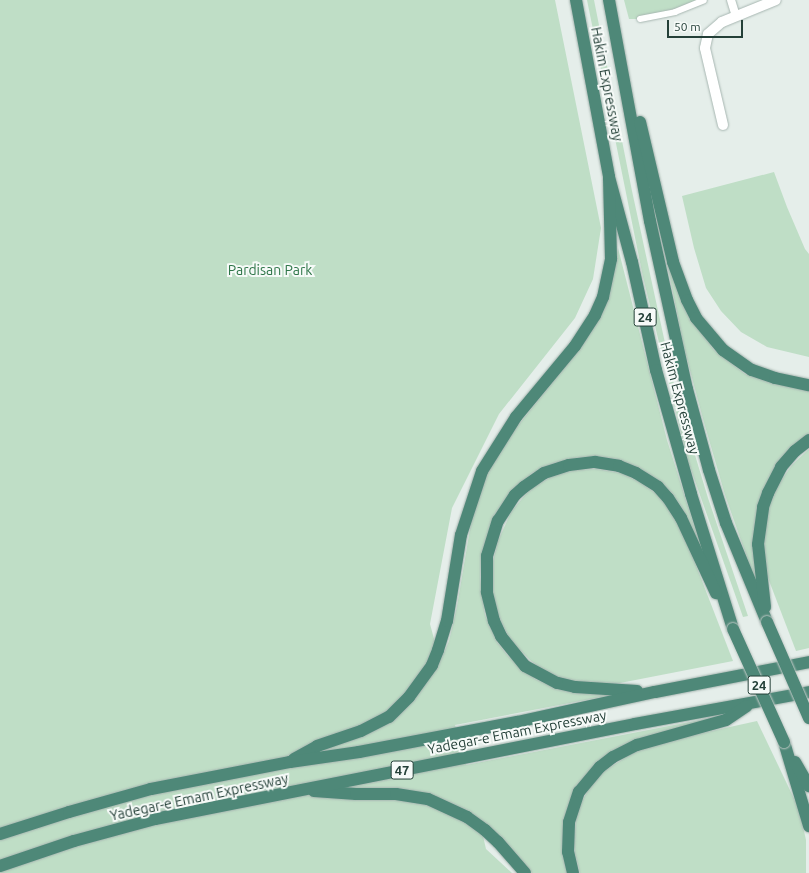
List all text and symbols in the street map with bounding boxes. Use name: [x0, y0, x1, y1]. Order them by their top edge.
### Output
scale bar: [669, 12, 745, 38]
text: 50 m: [674, 20, 701, 33]
street label: Hakim Expressway: [588, 26, 626, 142]
park label: Pardisan Park: [228, 262, 312, 278]
road number: 24: [633, 306, 657, 328]
street label: Hakim Expressway: [657, 340, 703, 456]
road number: 24: [747, 674, 771, 696]
street label: Yadegar-e Emam Expressway: [426, 706, 608, 758]
road number: 47: [390, 759, 414, 781]
street label: Yadegar-e Emam Expressway: [108, 770, 290, 824]

